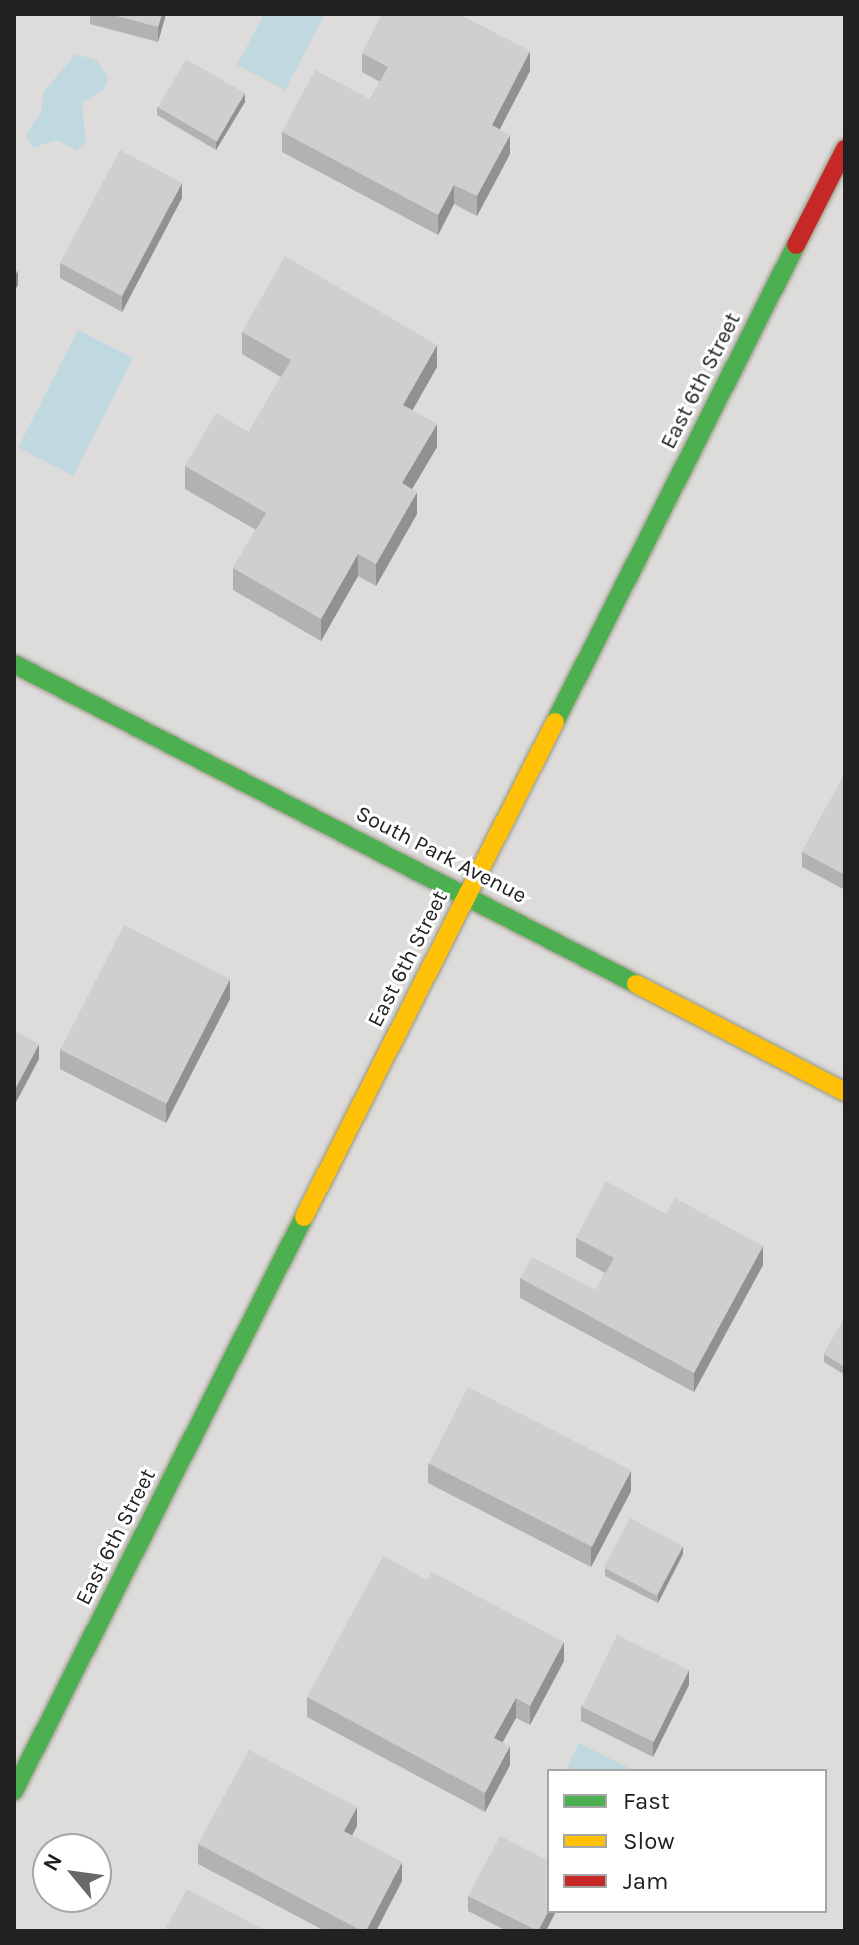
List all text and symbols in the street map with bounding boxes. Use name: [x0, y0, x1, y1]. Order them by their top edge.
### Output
street label: East 6th Street: [655, 308, 747, 454]
street label: South Park Avenue: [351, 801, 531, 909]
street label: East 6th Street: [362, 886, 454, 1032]
street label: East 6th Street: [70, 1464, 162, 1610]
legend: [547, 1769, 827, 1913]
text: Fast: [623, 1787, 670, 1815]
text: Slow: [623, 1827, 675, 1855]
north arrow: [32, 1833, 112, 1913]
text: N: [38, 1849, 68, 1876]
text: Jam: [623, 1867, 668, 1895]

